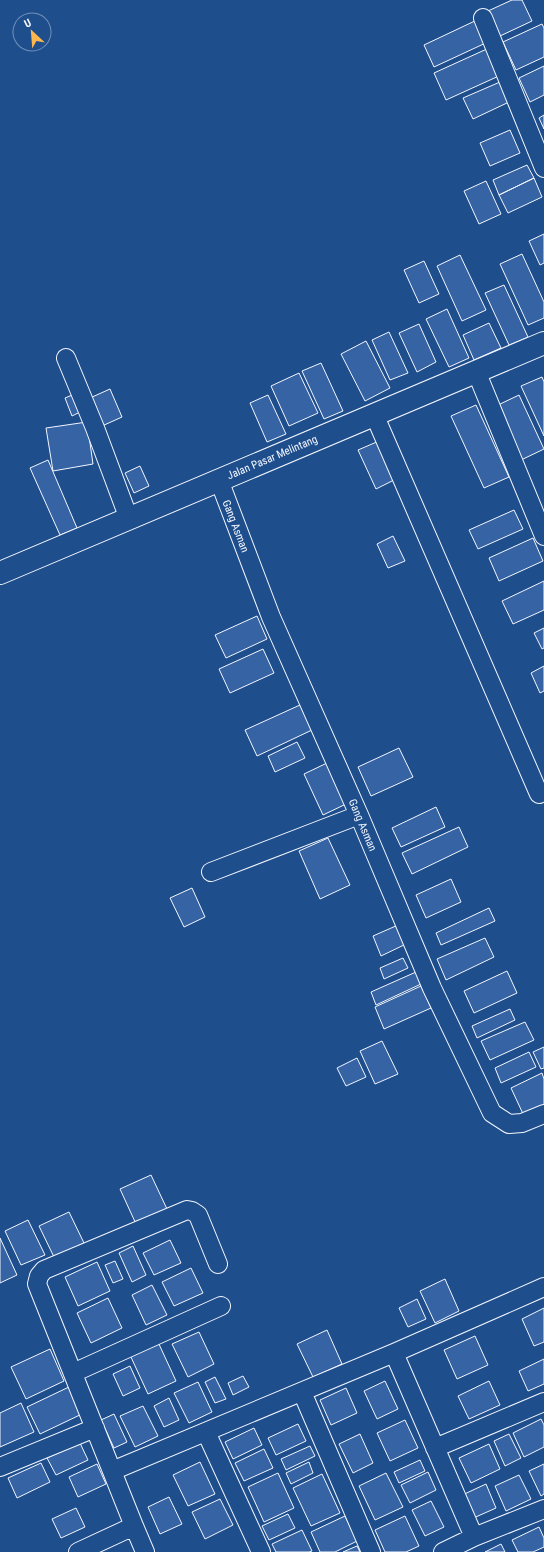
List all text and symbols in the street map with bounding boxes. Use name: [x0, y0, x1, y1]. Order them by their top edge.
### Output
north arrow: [12, 12, 52, 52]
text: U: [22, 16, 34, 31]
street label: Jalan Pasar Melintang: [225, 433, 319, 482]
street label: Gang Asman: [220, 498, 252, 554]
street label: Gang Asman: [346, 797, 379, 853]

